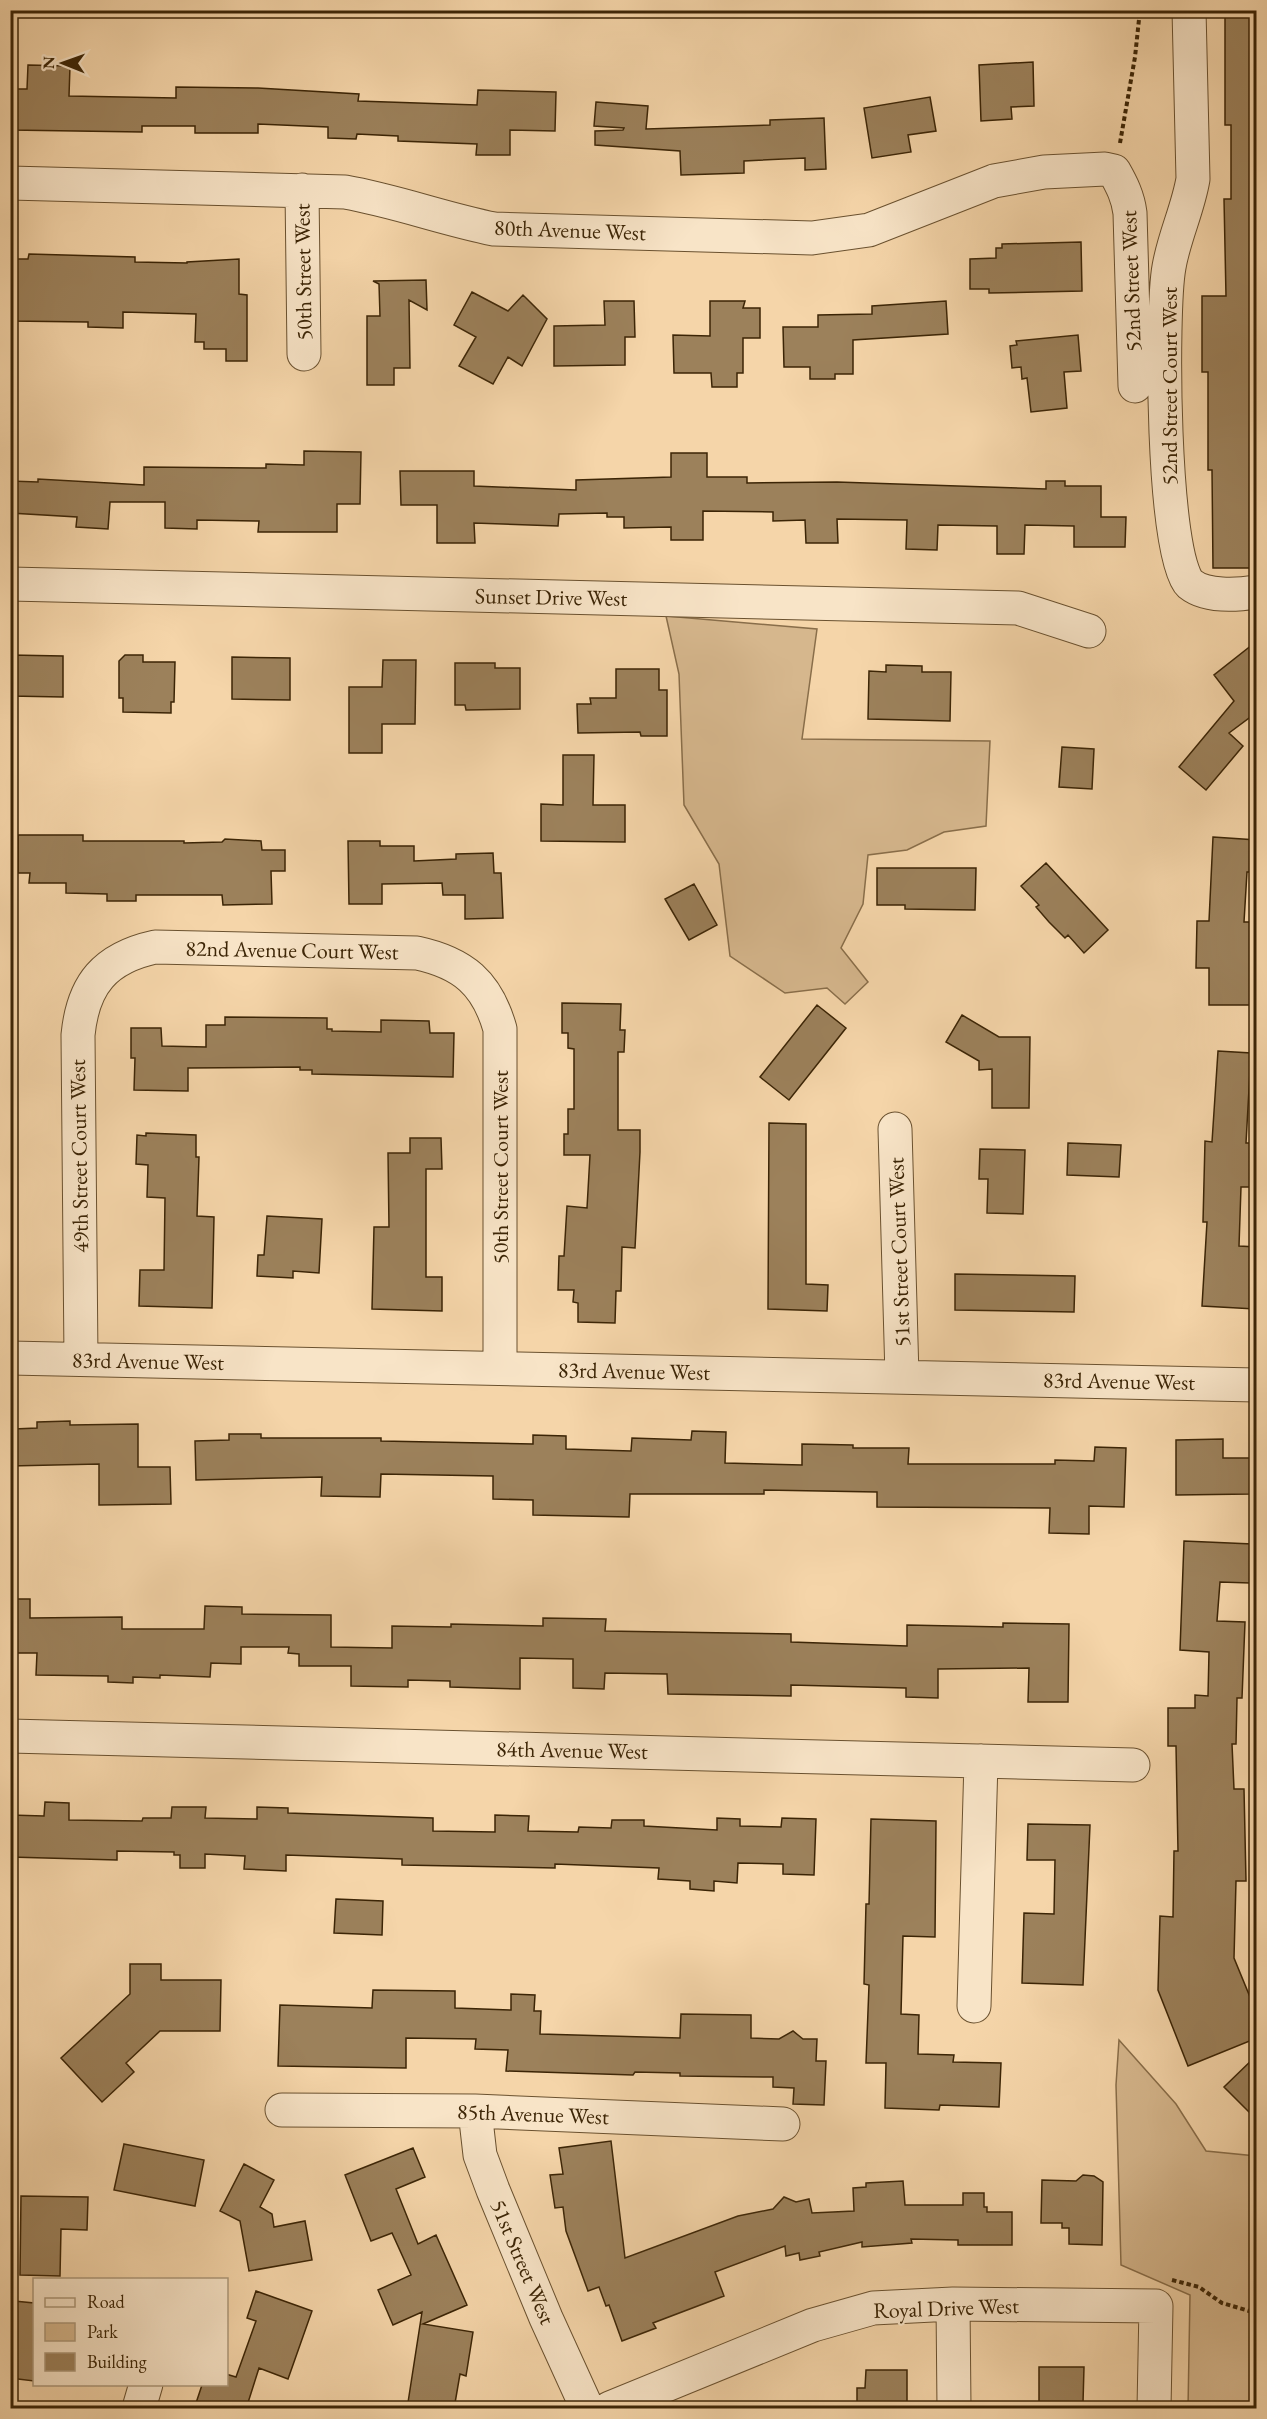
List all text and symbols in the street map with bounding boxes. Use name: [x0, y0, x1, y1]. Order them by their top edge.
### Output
north arrow: [33, 33, 93, 93]
text: N: [38, 56, 59, 69]
street label: 50th Street West: [287, 203, 319, 341]
street label: 52nd Street West: [1114, 210, 1148, 352]
street label: 80th Avenue West: [494, 213, 646, 247]
street label: 52nd Street Court West: [1155, 287, 1184, 485]
street label: Sunset Drive West: [475, 581, 628, 613]
street label: 82nd Avenue Court West: [185, 934, 399, 966]
street label: 49th Street Court West: [63, 1059, 95, 1253]
street label: 50th Street Court West: [486, 1070, 515, 1264]
street label: 51st Street Court West: [881, 1157, 917, 1347]
street label: 83rd Avenue West: [72, 1345, 224, 1377]
street label: 83rd Avenue West: [558, 1355, 710, 1387]
street label: 83rd Avenue West: [1043, 1365, 1195, 1397]
street label: 84th Avenue West: [496, 1734, 648, 1766]
street label: 85th Avenue West: [457, 2097, 609, 2131]
street label: 51st Street West: [484, 2195, 562, 2329]
legend: [33, 2278, 228, 2386]
text: Road: [87, 2290, 126, 2313]
street label: Royal Drive West: [873, 2291, 1019, 2325]
text: Park: [87, 2320, 118, 2343]
text: Building: [87, 2350, 147, 2373]

